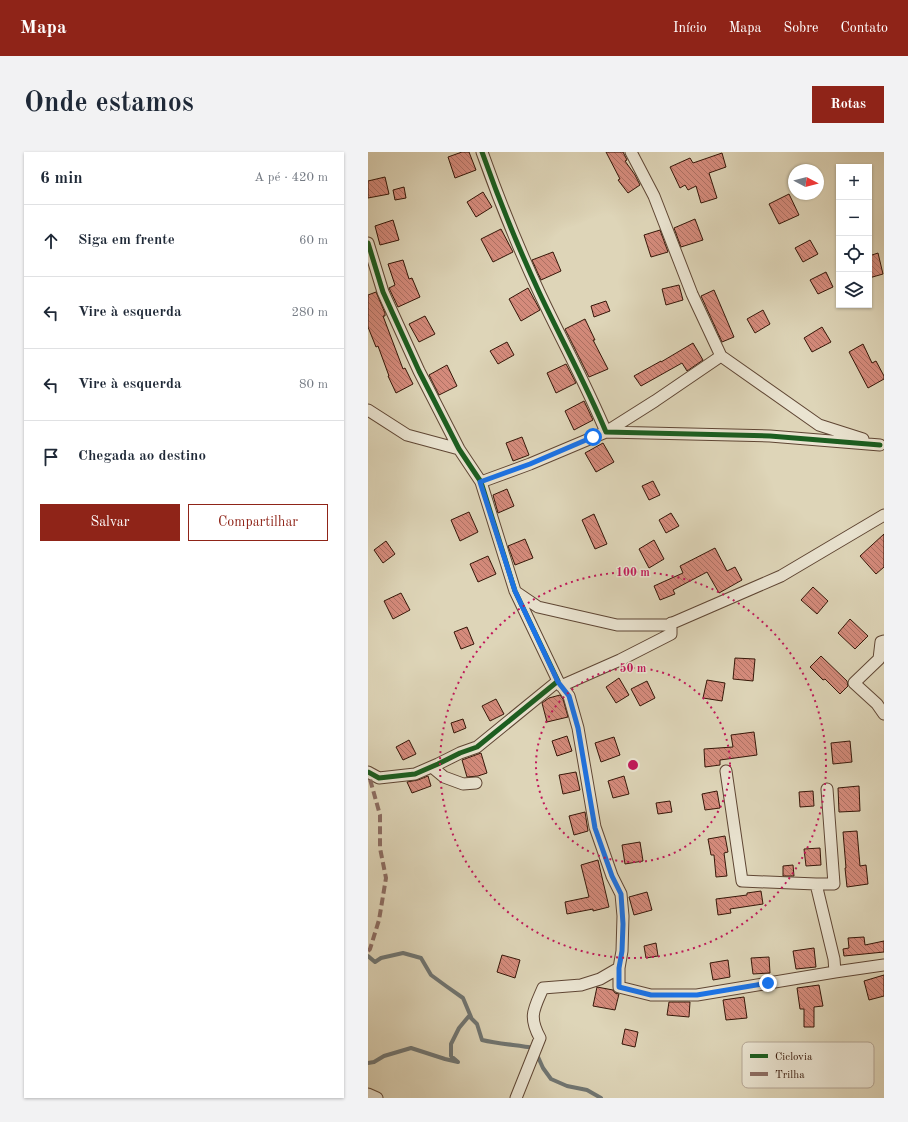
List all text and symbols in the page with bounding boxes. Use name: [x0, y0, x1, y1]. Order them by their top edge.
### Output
text: Mapa: [20, 19, 67, 38]
text: Início: [673, 21, 707, 35]
text: Mapa: [729, 21, 761, 35]
text: Sobre: [783, 21, 818, 35]
text: Contato: [840, 21, 888, 35]
button: Rotas: [812, 86, 884, 123]
text: Onde estamos: [24, 90, 194, 118]
north arrow: [788, 164, 824, 200]
map controls: [836, 164, 872, 308]
button: +: [836, 164, 872, 200]
text: 6 min: [40, 170, 83, 187]
text: A pé · 420 m: [254, 171, 328, 184]
button: −: [836, 200, 872, 236]
icon: ahead: [40, 230, 62, 252]
text: Siga em frente: [78, 233, 175, 248]
text: 60 m: [299, 234, 328, 247]
button: locate: [836, 236, 872, 272]
button: layers: [836, 272, 872, 308]
icon: left: [40, 302, 62, 324]
text: Vire à esquerda: [78, 305, 182, 320]
text: 280 m: [291, 306, 328, 319]
icon: left: [40, 374, 62, 396]
text: Vire à esquerda: [78, 377, 182, 392]
text: 80 m: [299, 378, 328, 391]
route start: [584, 428, 602, 446]
icon: arrive: [40, 446, 62, 468]
text: Chegada ao destino: [78, 449, 206, 464]
button: Salvar: [40, 504, 180, 541]
button: Compartilhar: [188, 504, 328, 541]
text: 100 m: [616, 567, 650, 579]
text: 50 m: [620, 662, 647, 675]
centre of rings: [626, 758, 640, 772]
route end: [759, 974, 777, 992]
legend: [742, 1042, 874, 1088]
text: Ciclovia: [775, 1052, 813, 1063]
text: Trilha: [775, 1070, 805, 1081]

